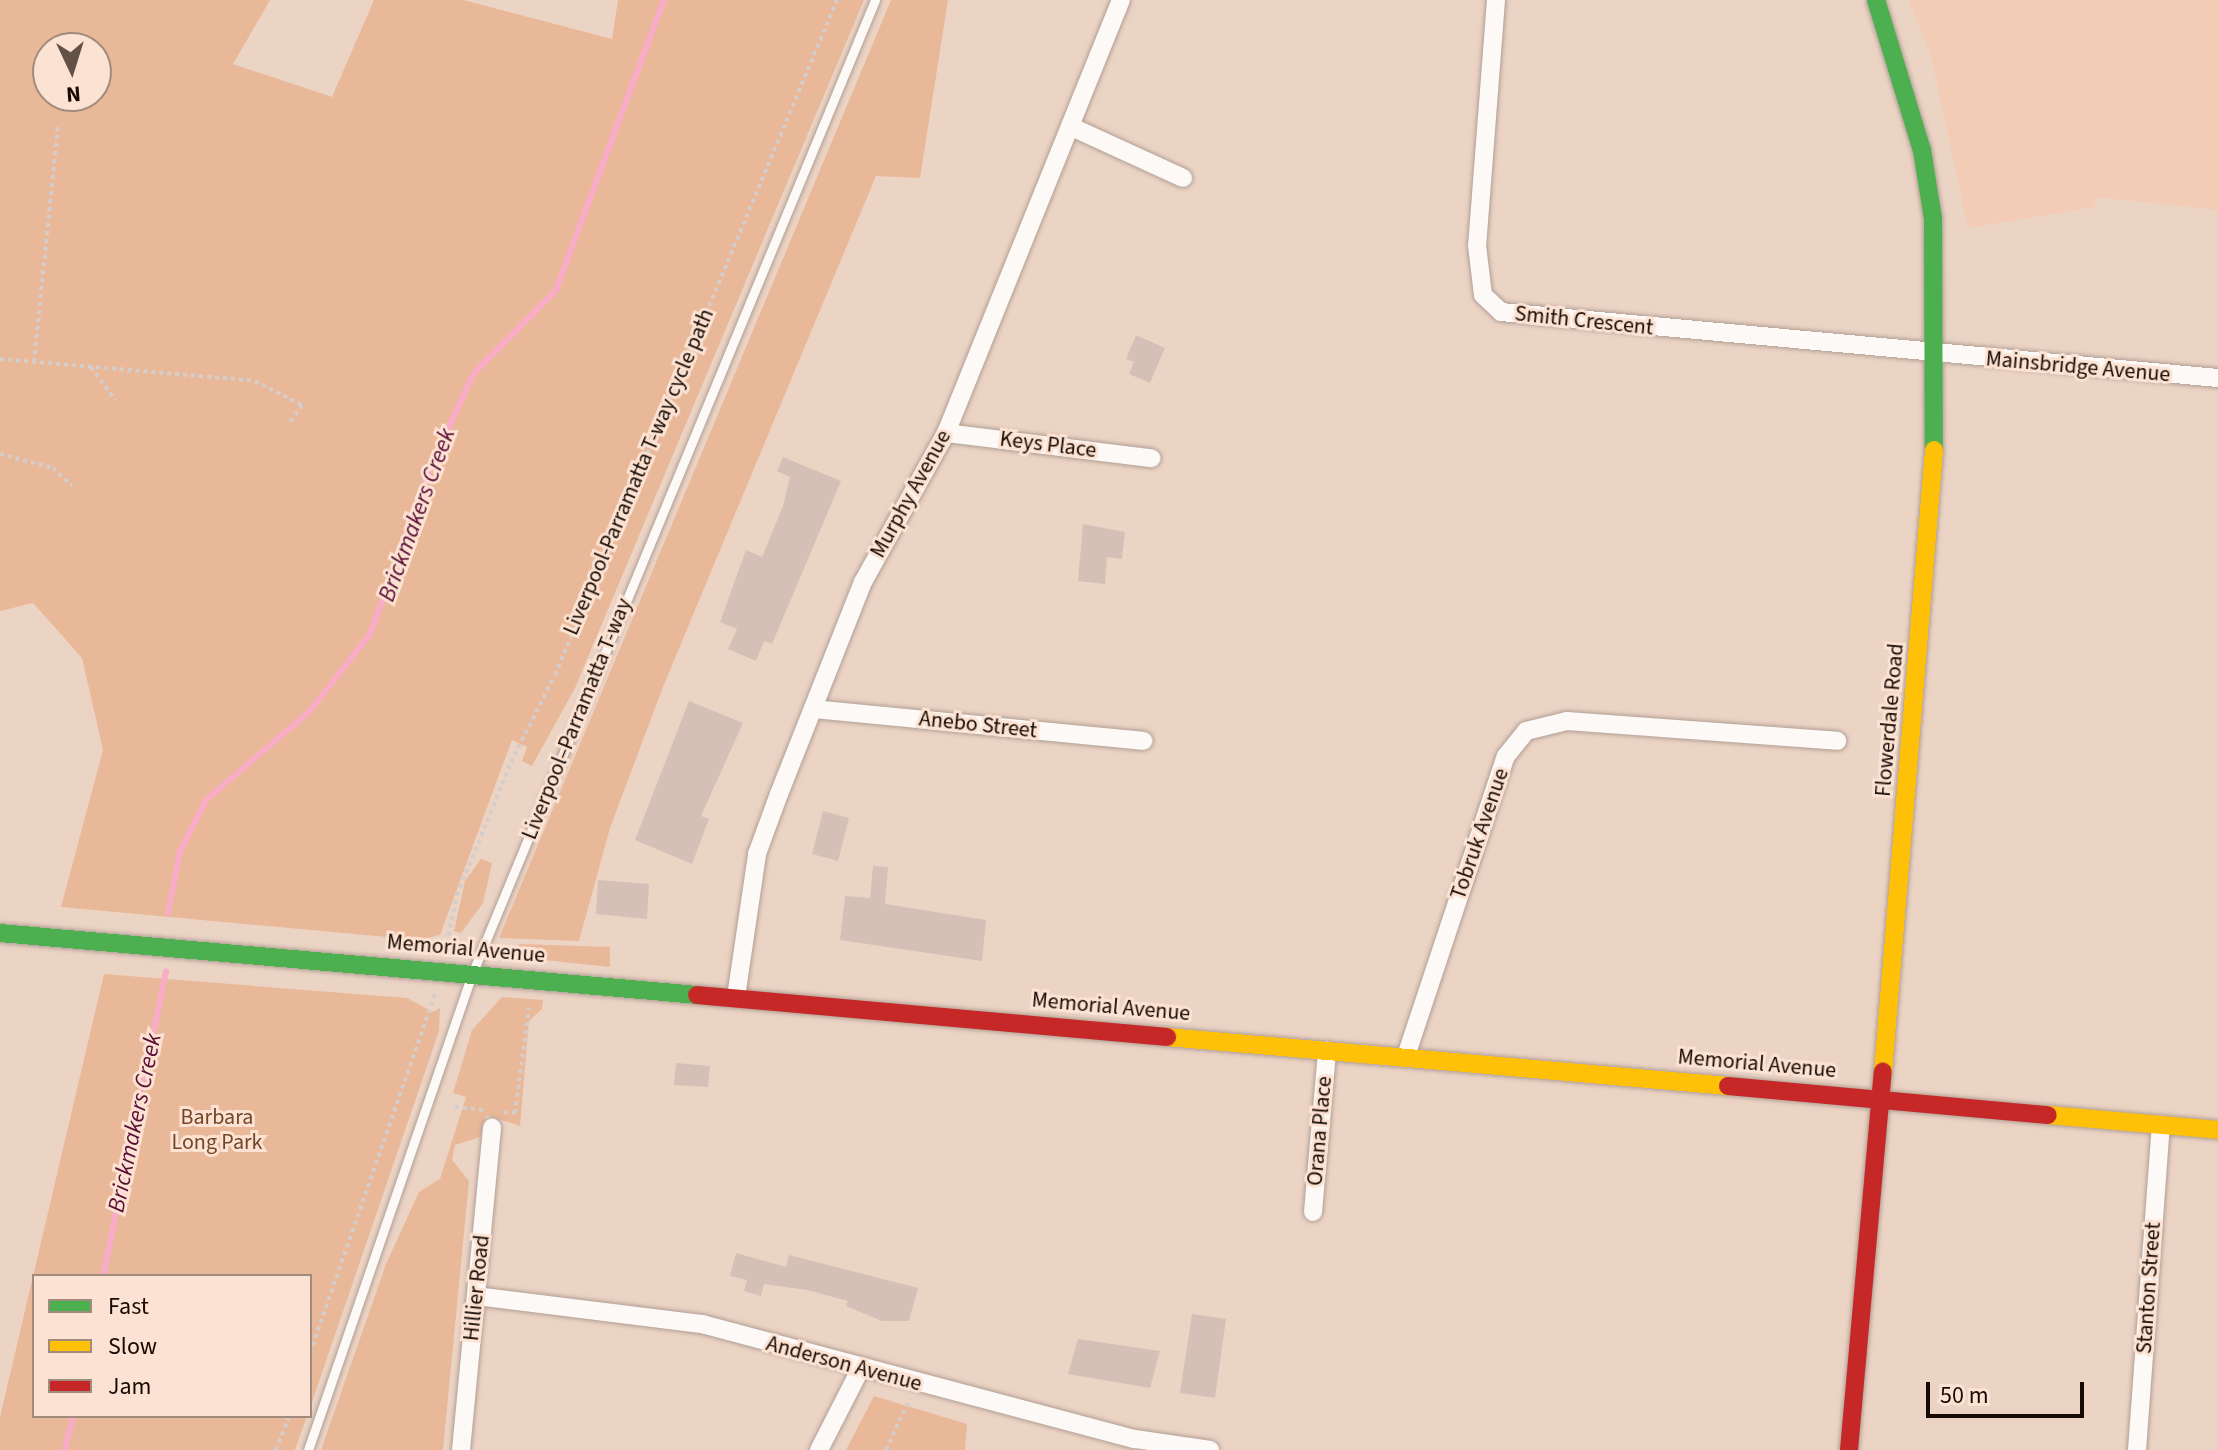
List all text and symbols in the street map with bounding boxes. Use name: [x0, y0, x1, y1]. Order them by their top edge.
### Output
north arrow: [32, 32, 112, 112]
text: N: [65, 77, 82, 110]
street label: Smith Crescent: [1513, 301, 1655, 341]
street label: Liverpool-Parramatta T-way cycle path: [558, 305, 720, 639]
street label: Mainsbridge Avenue: [1985, 346, 2171, 388]
water label: Brickmakers Creek: [372, 425, 462, 605]
street label: Murphy Avenue: [865, 425, 957, 563]
street label: Keys Place: [998, 426, 1098, 464]
street label: Liverpool–Parramatta T-way: [516, 594, 638, 844]
street label: Flowerdale Road: [1870, 642, 1910, 798]
street label: Anebo Street: [918, 706, 1038, 744]
street label: Tobruk Avenue: [1445, 765, 1515, 903]
street label: Memorial Avenue: [386, 929, 546, 969]
street label: Memorial Avenue: [1031, 987, 1191, 1027]
water label: Brickmakers Creek: [102, 1031, 168, 1215]
street label: Memorial Avenue: [1677, 1044, 1837, 1084]
street label: Orana Place: [1302, 1075, 1338, 1187]
park label: Barbara Long Park: [171, 1104, 263, 1156]
street label: Stanton Street: [2131, 1221, 2167, 1355]
street label: Hillier Road: [458, 1234, 496, 1342]
legend: [32, 1274, 312, 1418]
text: Fast: [108, 1289, 149, 1324]
text: Slow: [108, 1329, 157, 1364]
street label: Anderson Avenue: [763, 1331, 925, 1397]
scale bar: [1930, 1366, 2088, 1416]
text: Jam: [108, 1369, 152, 1404]
text: 50 m: [1940, 1378, 1989, 1413]

